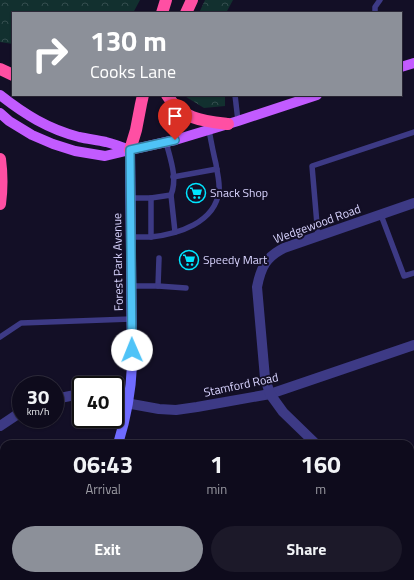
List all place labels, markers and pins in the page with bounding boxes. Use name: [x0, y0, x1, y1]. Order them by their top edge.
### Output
pin: [158, 99, 192, 140]
supermarket icon: Snack Shop: [185, 182, 207, 204]
place label: Snack Shop: [210, 183, 268, 202]
supermarket icon: Speedy Mart: [178, 249, 200, 271]
place label: Speedy Mart: [203, 250, 268, 269]

